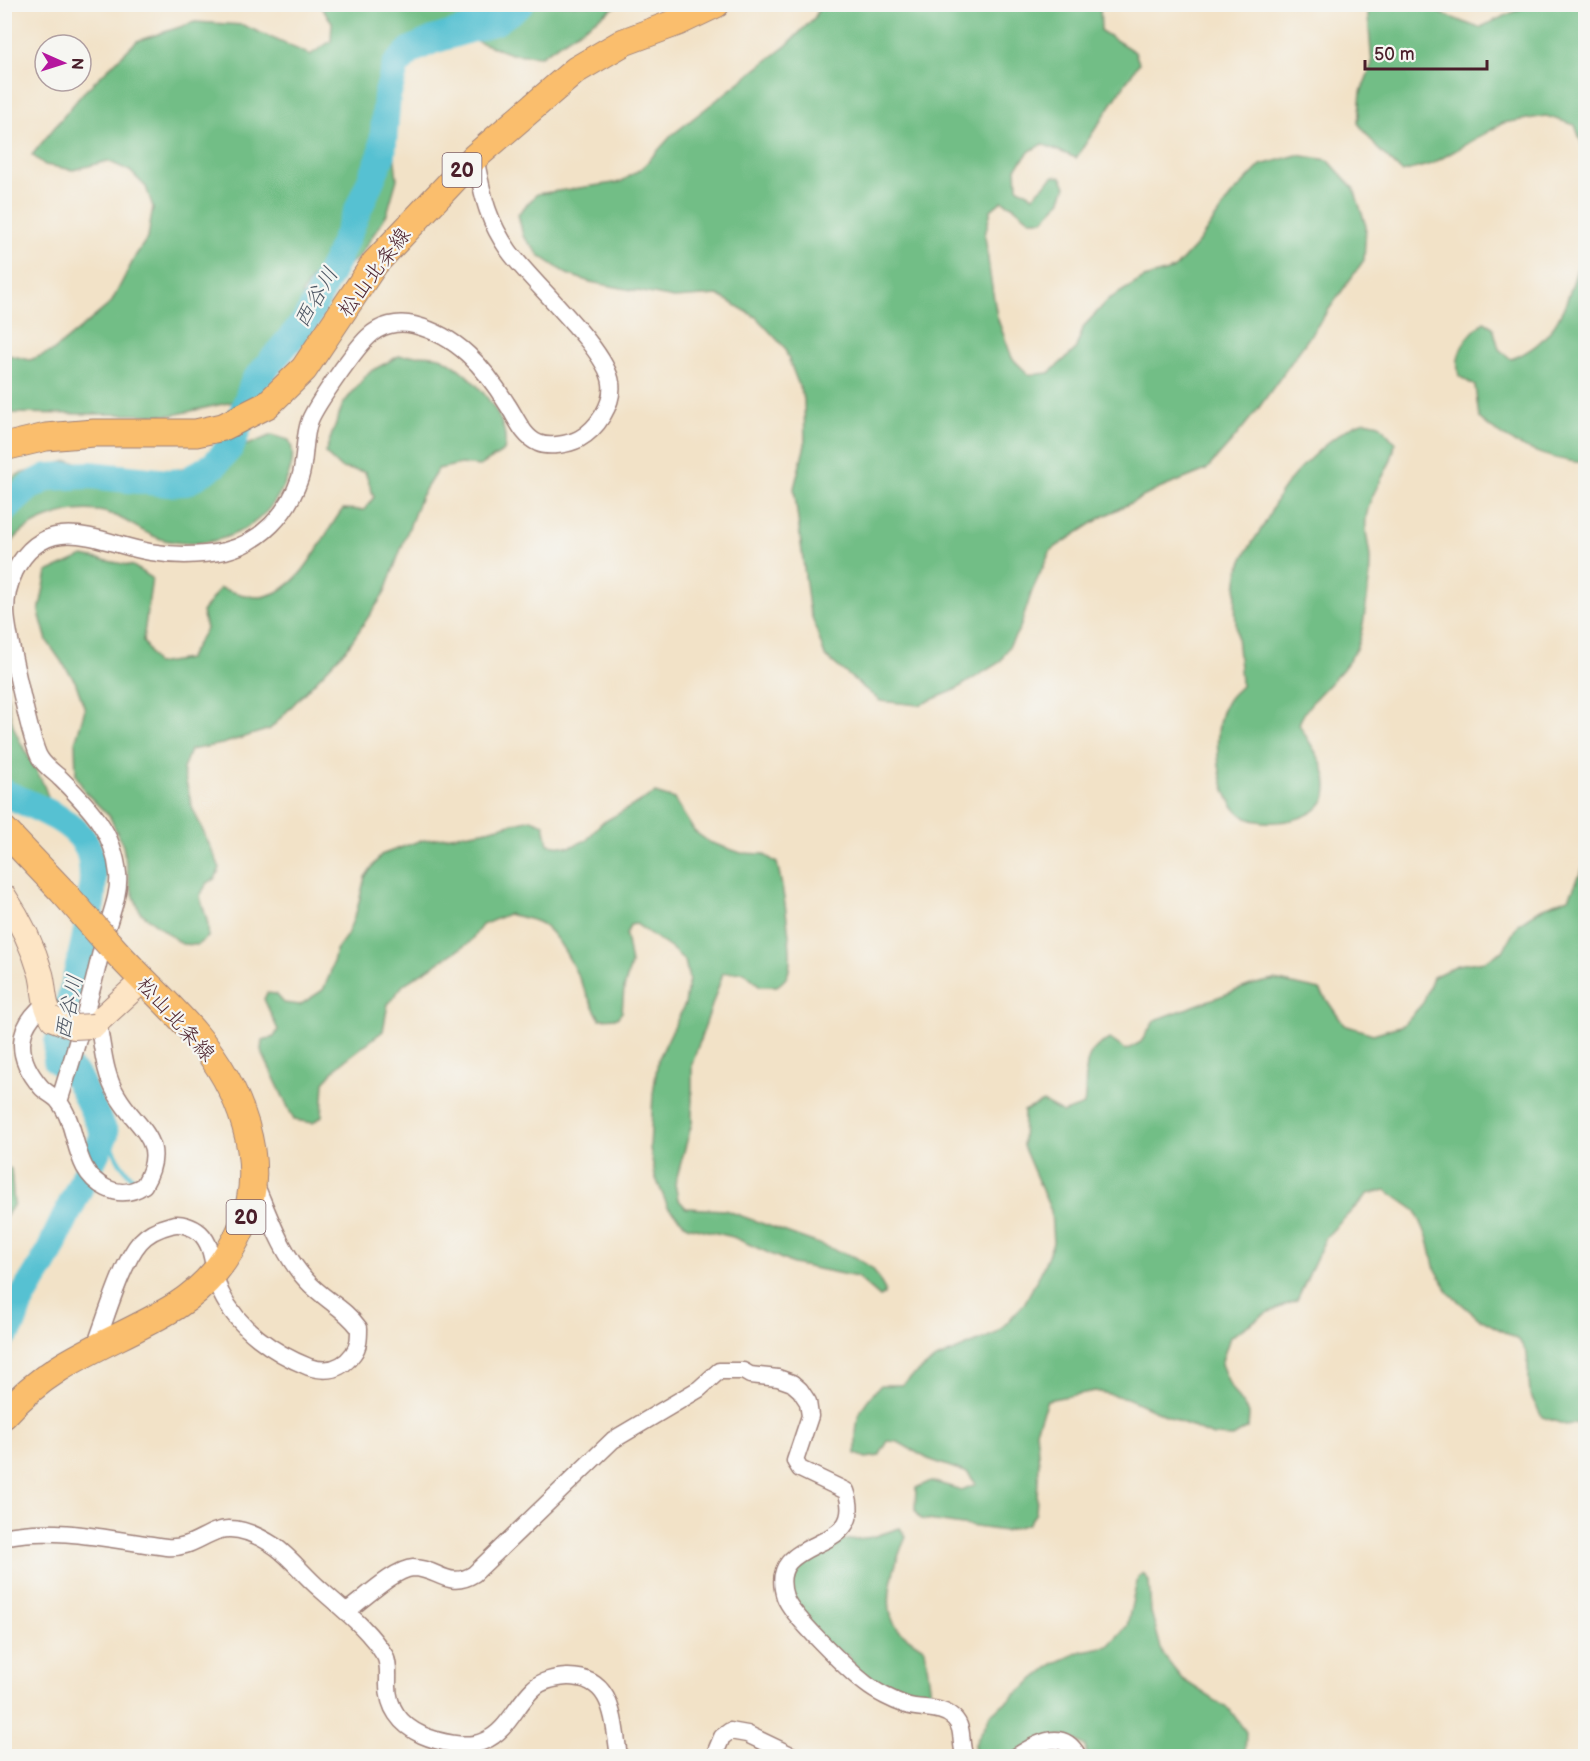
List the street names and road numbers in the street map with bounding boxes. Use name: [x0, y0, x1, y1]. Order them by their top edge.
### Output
road number: 20: [442, 153, 482, 187]
street label: 松山北条線: [333, 223, 416, 322]
street label: 松山北条線: [131, 972, 220, 1067]
road number: 20: [226, 1200, 266, 1234]

